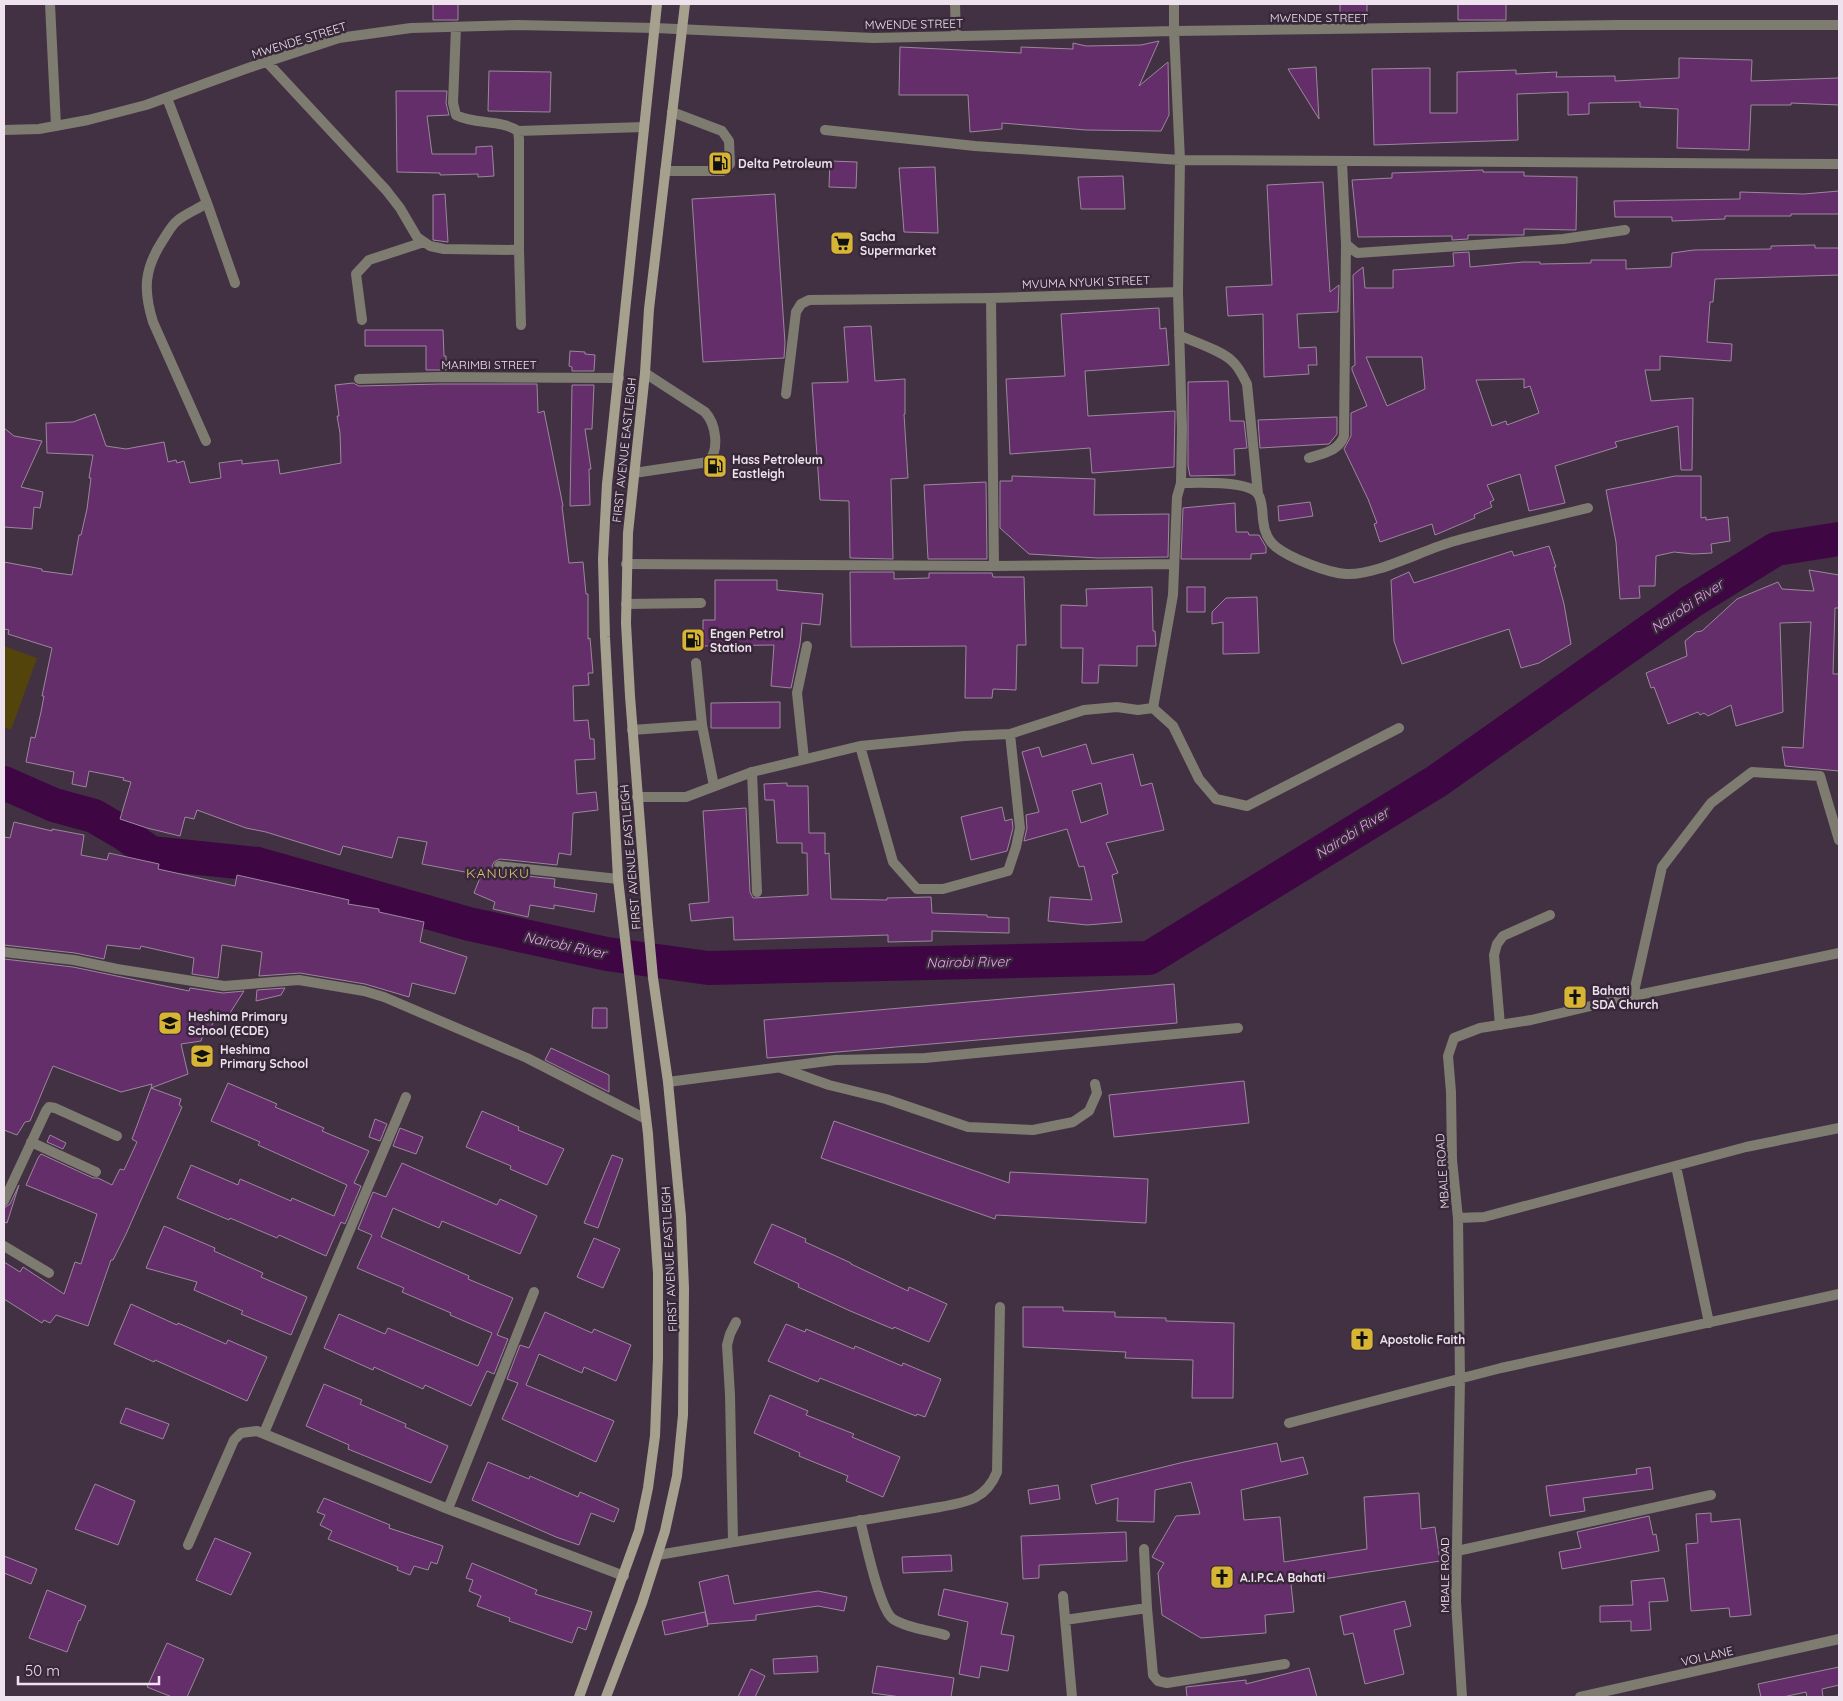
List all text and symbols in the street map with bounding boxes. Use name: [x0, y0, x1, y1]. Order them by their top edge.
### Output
street label: MWENDE STREET: [1270, 10, 1368, 25]
street label: MWENDE STREET: [865, 16, 963, 32]
street label: MWENDE STREET: [250, 18, 348, 62]
fuel station icon: Delta Petroleum: [707, 150, 733, 176]
place label: Delta Petroleum: [738, 156, 833, 171]
place label: Sacha Supermarket: [860, 229, 936, 258]
supermarket icon: Sacha Supermarket: [829, 230, 855, 256]
street label: MVUMA NYUKI STREET: [1021, 272, 1151, 292]
street label: MARIMBI STREET: [441, 357, 537, 372]
street label: FIRST AVENUE EASTLEIGH: [609, 377, 639, 523]
place label: Hass Petroleum Eastleigh: [732, 452, 823, 481]
fuel station icon: Hass Petroleum Eastleigh: [702, 453, 728, 479]
water label: Nairobi River: [1647, 574, 1728, 637]
place label: Engen Petrol Station: [710, 626, 784, 655]
fuel station icon: Engen Petrol Station: [680, 627, 706, 653]
street label: FIRST AVENUE EASTLEIGH: [616, 784, 644, 930]
water label: Nairobi River: [1312, 802, 1394, 863]
district label: KANUKU: [466, 864, 530, 882]
water label: Nairobi River: [522, 928, 609, 963]
water label: Nairobi River: [926, 952, 1012, 972]
place label: Bahati SDA Church: [1592, 983, 1659, 1012]
church icon: Bahati SDA Church: [1562, 984, 1588, 1010]
place label: Heshima Primary School (ECDE): [188, 1009, 287, 1038]
school or university icon: Heshima Primary School (ECDE): [157, 1010, 183, 1036]
place label: Heshima Primary School: [220, 1042, 308, 1071]
school or university icon: Heshima Primary School: [189, 1043, 215, 1069]
street label: MBALE ROAD: [1432, 1132, 1452, 1209]
street label: FIRST AVENUE EASTLEIGH: [658, 1186, 680, 1332]
church icon: Apostolic Faith: [1349, 1326, 1375, 1352]
place label: Apostolic Faith: [1380, 1332, 1465, 1347]
street label: MBALE ROAD: [1437, 1537, 1452, 1613]
church icon: A.I.P.C.A Bahati: [1209, 1564, 1235, 1590]
place label: A.I.P.C.A Bahati: [1240, 1570, 1325, 1585]
street label: VOI LANE: [1679, 1643, 1735, 1669]
scale bar: [18, 1654, 159, 1686]
text: 50 m: [25, 1661, 60, 1680]

